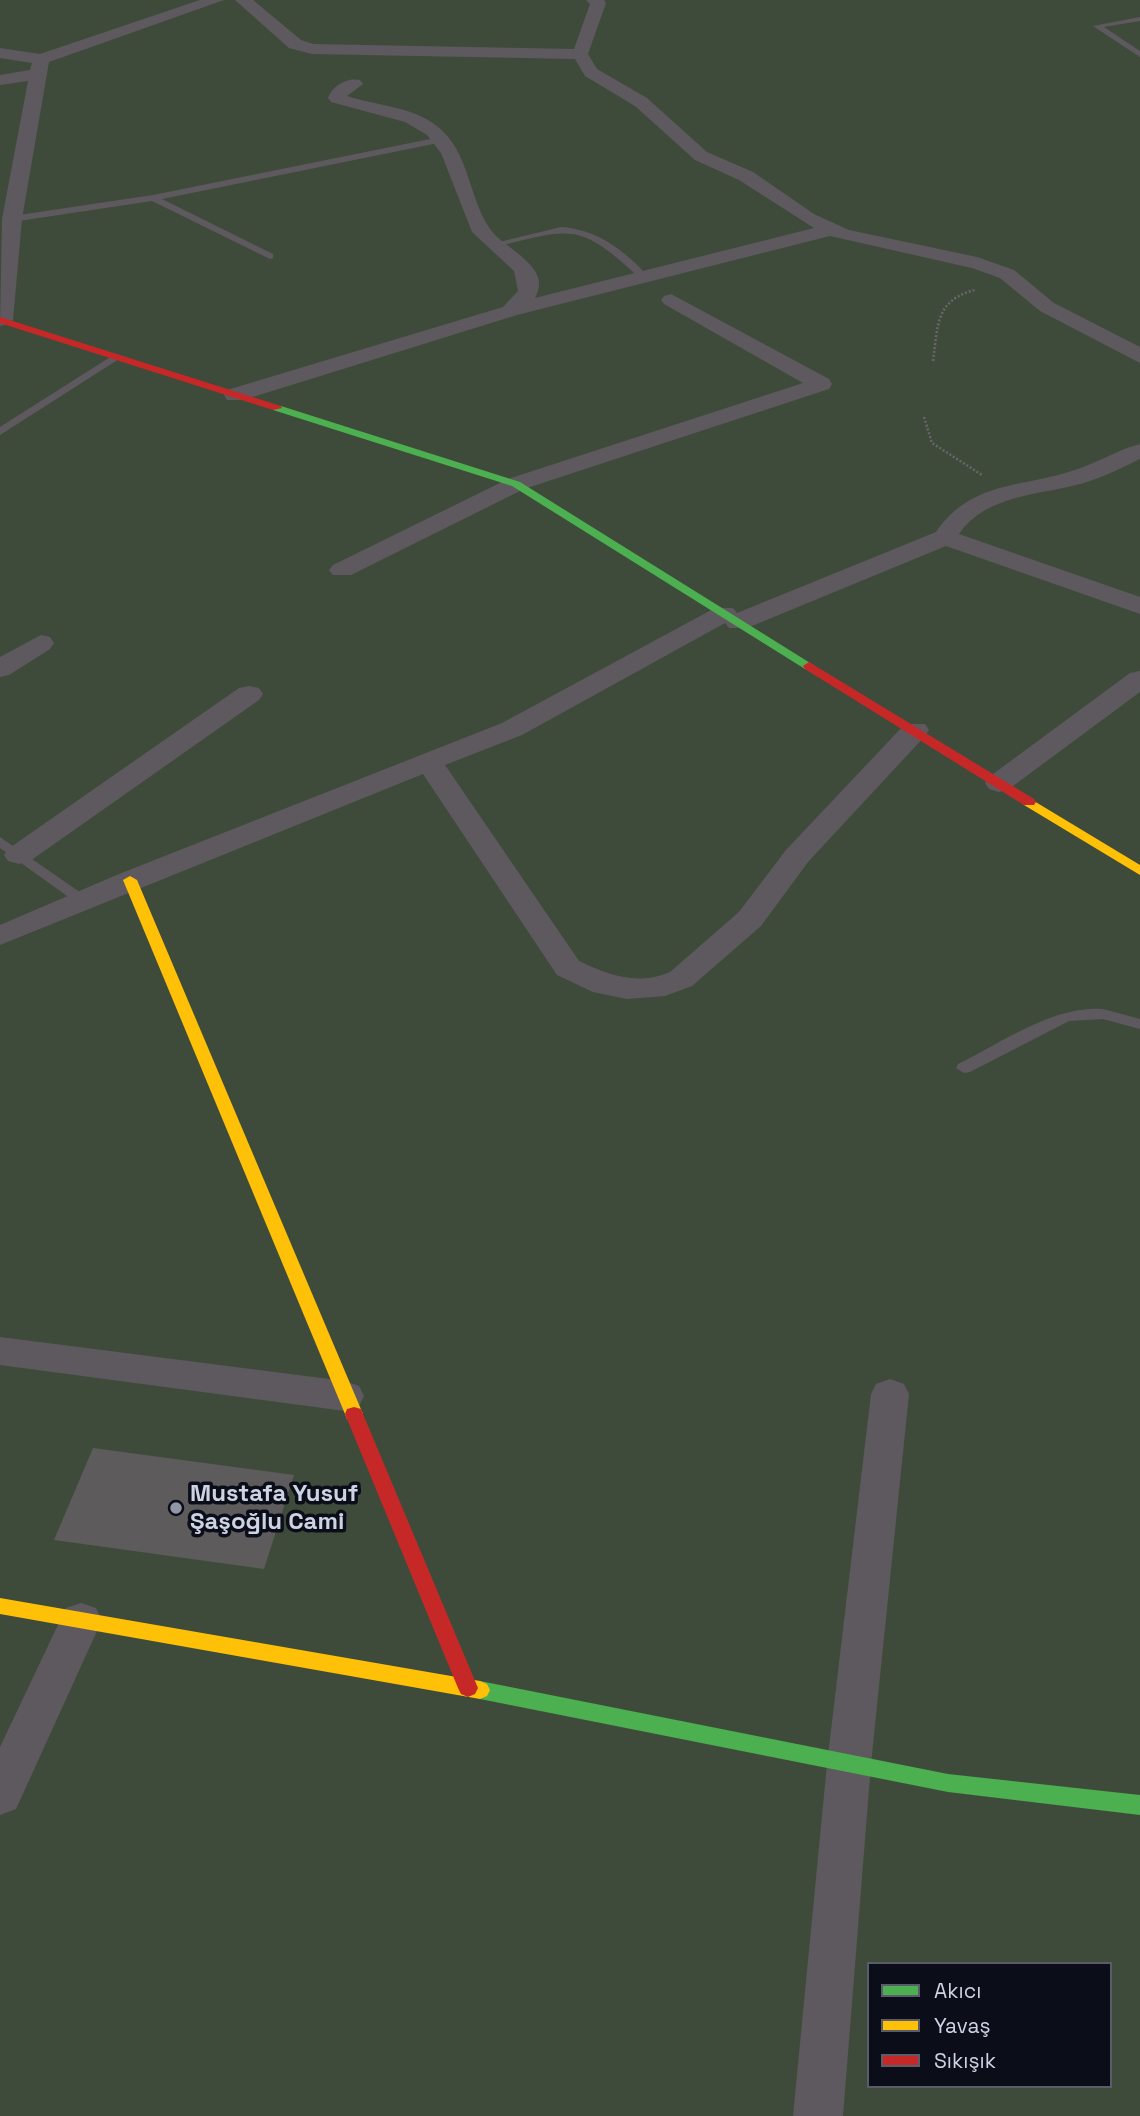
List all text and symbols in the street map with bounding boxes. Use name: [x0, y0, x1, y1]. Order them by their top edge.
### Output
place label: Mustafa Yusuf Şaşoğlu Cami: [190, 1480, 358, 1536]
marker: Mustafa Yusuf Şaşoğlu Cami: [168, 1500, 184, 1516]
legend: [867, 1962, 1112, 2088]
text: Akıcı: [934, 1977, 981, 2004]
text: Yavaş: [934, 2012, 991, 2039]
text: Sıkışık: [934, 2047, 996, 2074]

